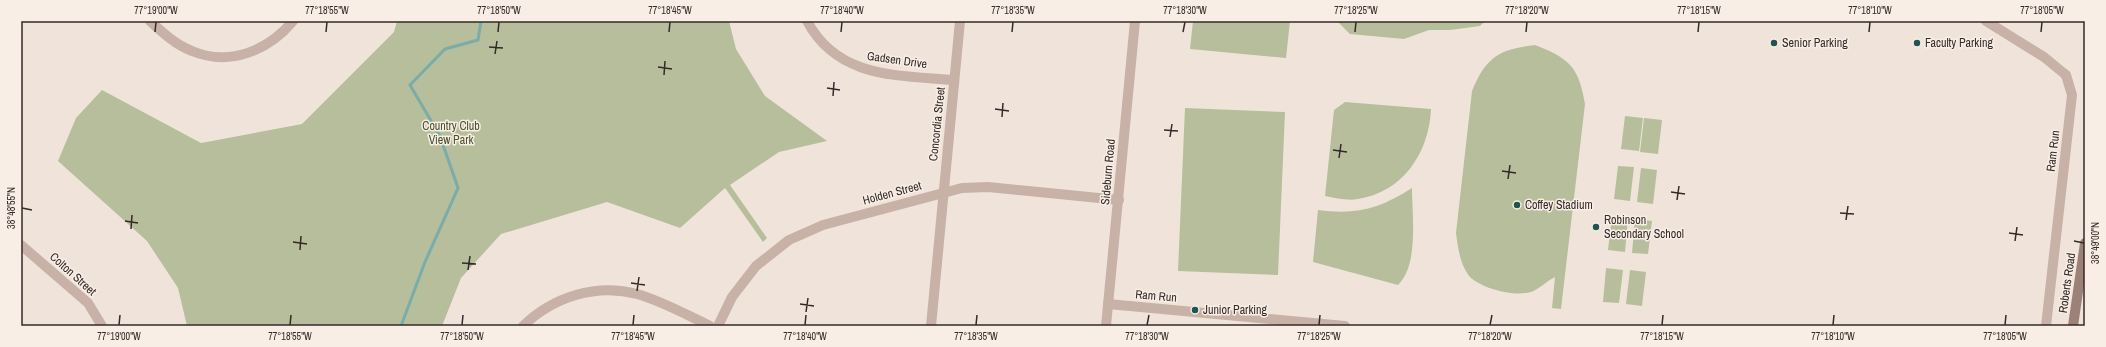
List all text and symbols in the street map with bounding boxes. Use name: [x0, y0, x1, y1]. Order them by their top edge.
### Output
text: 77°19'00"W: [134, 4, 178, 17]
text: 77°18'55"W: [305, 4, 349, 17]
text: 77°18'50"W: [477, 4, 521, 17]
text: 77°18'45"W: [648, 4, 692, 17]
text: 77°18'40"W: [820, 4, 864, 17]
text: 77°18'35"W: [991, 4, 1035, 17]
text: 77°18'30"W: [1163, 4, 1207, 17]
text: 77°18'25"W: [1334, 4, 1378, 17]
text: 77°18'20"W: [1505, 4, 1549, 17]
text: 77°18'15"W: [1677, 4, 1721, 17]
text: 77°18'10"W: [1848, 4, 1892, 17]
text: 77°18'05"W: [2020, 4, 2064, 17]
place label: Senior Parking: [1782, 35, 1848, 51]
place label: Faculty Parking: [1925, 35, 1993, 51]
marker: Senior Parking: [1769, 38, 1779, 48]
marker: Faculty Parking: [1912, 38, 1922, 48]
street label: Gadsen Drive: [866, 48, 928, 72]
street label: Concordia Street: [925, 86, 949, 162]
park label: Country Club View Park: [422, 118, 480, 148]
street label: Ram Run: [2043, 129, 2063, 173]
street label: Sideburn Road: [1097, 138, 1119, 206]
street label: Holden Street: [861, 177, 923, 209]
text: 38°48'55"N: [5, 187, 18, 229]
place label: Coffey Stadium: [1525, 197, 1593, 213]
marker: Coffey Stadium: [1512, 200, 1522, 210]
place label: Robinson Secondary School: [1604, 212, 1684, 242]
marker: Robinson Secondary School: [1591, 222, 1601, 232]
text: 38°49'00"N: [2089, 222, 2102, 264]
street label: Colton Street: [46, 249, 100, 299]
street label: Roberts Road: [2055, 252, 2079, 314]
street label: Ram Run: [1135, 286, 1177, 306]
place label: Junior Parking: [1203, 302, 1268, 318]
marker: Junior Parking: [1190, 305, 1200, 315]
text: 77°19'00"W: [97, 330, 141, 343]
text: 77°18'55"W: [268, 330, 312, 343]
text: 77°18'50"W: [440, 330, 484, 343]
text: 77°18'45"W: [611, 330, 655, 343]
text: 77°18'40"W: [783, 330, 827, 343]
text: 77°18'35"W: [954, 330, 998, 343]
text: 77°18'30"W: [1125, 330, 1169, 343]
text: 77°18'25"W: [1297, 330, 1341, 343]
text: 77°18'20"W: [1468, 330, 1512, 343]
text: 77°18'15"W: [1640, 330, 1684, 343]
text: 77°18'10"W: [1811, 330, 1855, 343]
text: 77°18'05"W: [1983, 330, 2027, 343]

